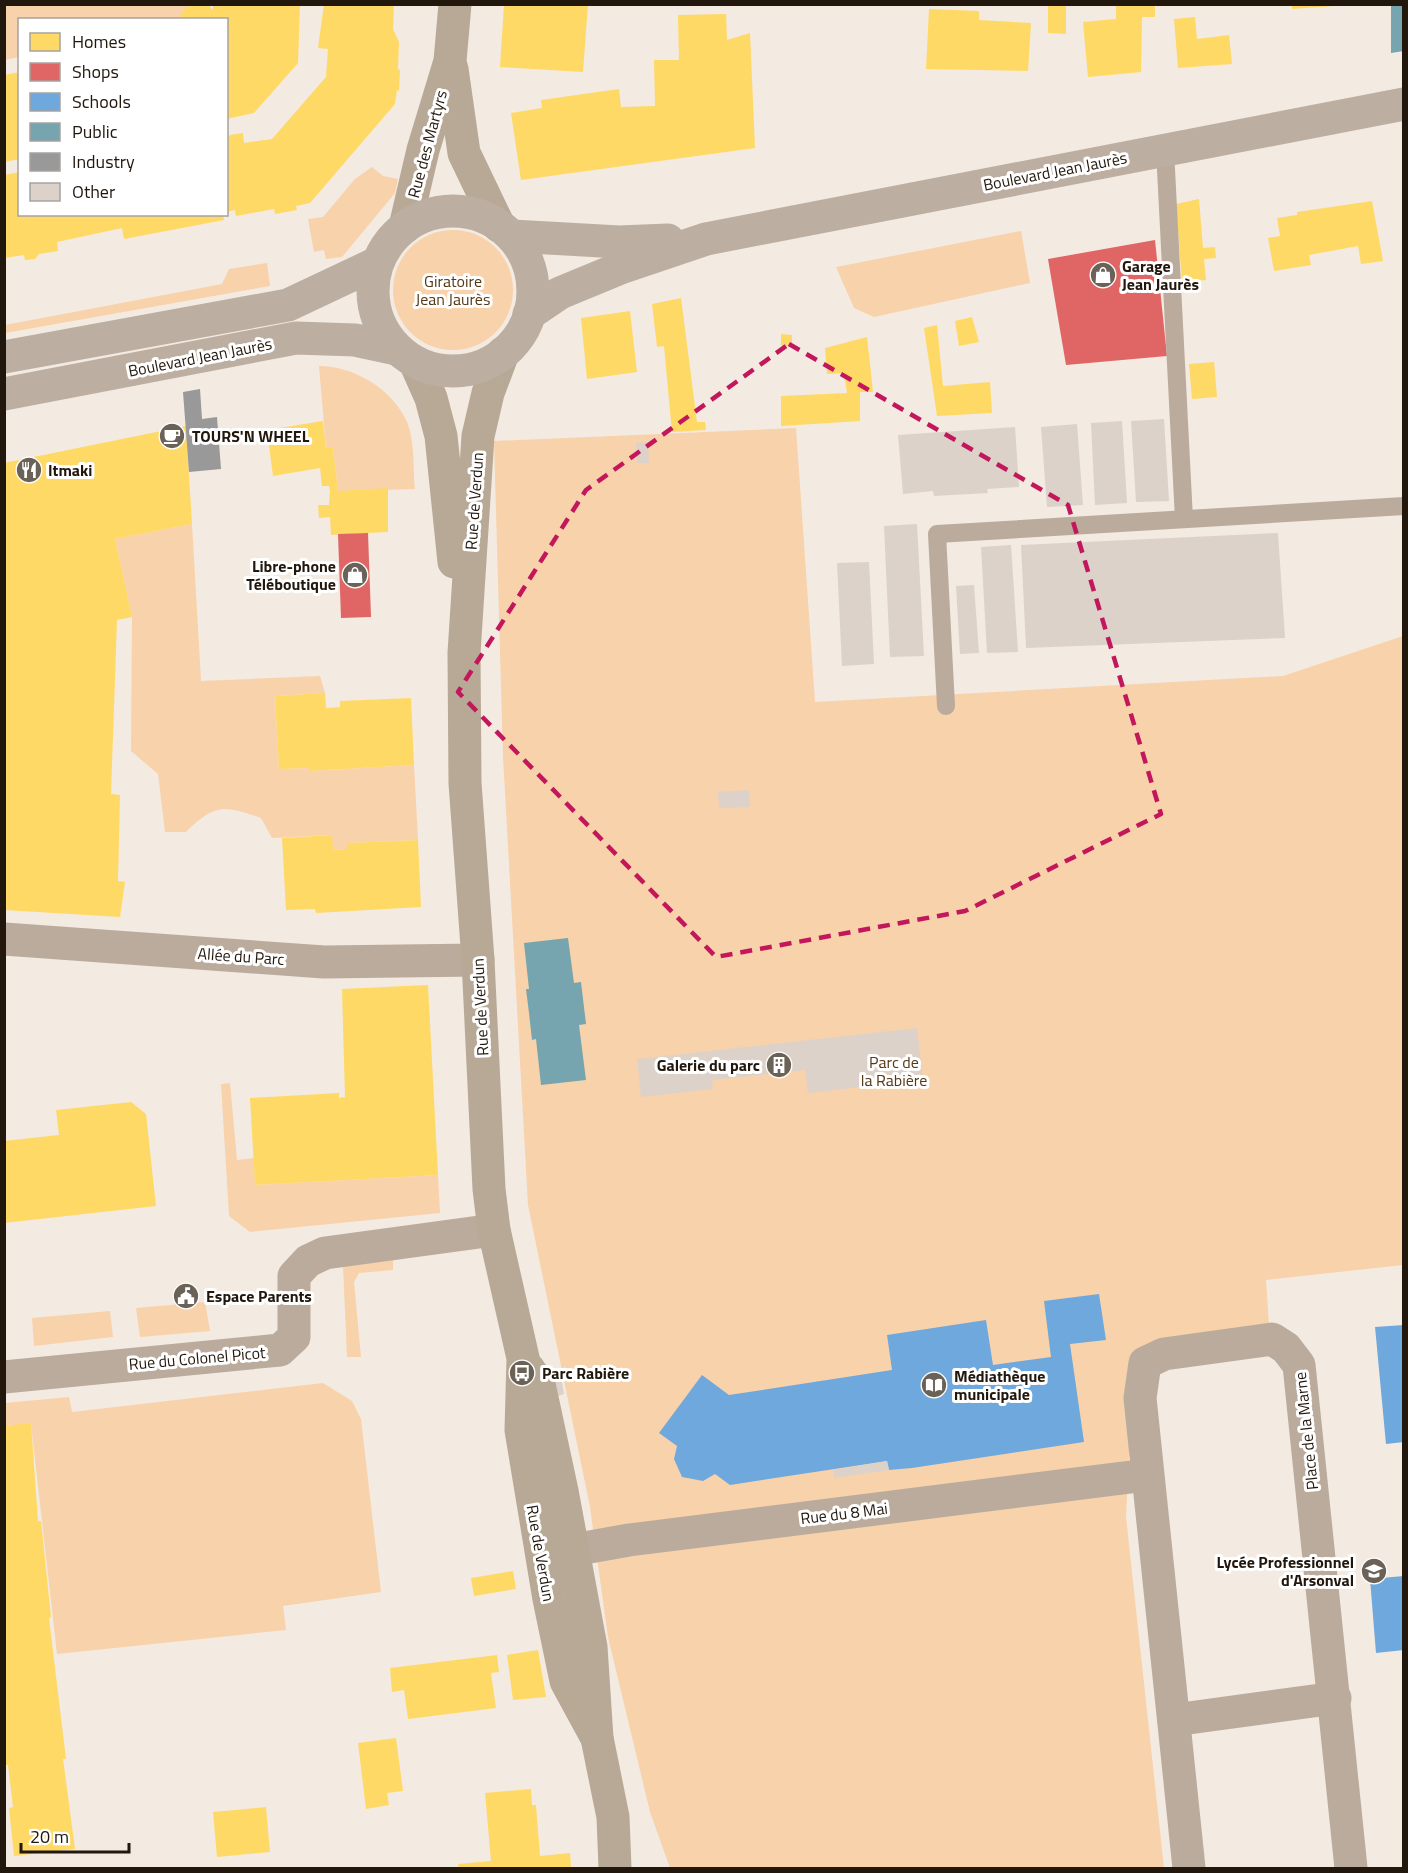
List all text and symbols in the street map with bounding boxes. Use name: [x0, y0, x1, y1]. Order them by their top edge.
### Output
legend: [18, 18, 228, 216]
text: Homes: [72, 28, 126, 55]
text: Shops: [72, 58, 119, 85]
street label: Rue des Martyrs: [401, 87, 453, 201]
text: Schools: [72, 88, 131, 115]
text: Public: [72, 118, 118, 145]
street label: Boulevard Jean Jaurès: [981, 145, 1129, 197]
text: Industry: [72, 148, 135, 175]
text: Other: [72, 178, 115, 205]
place label: Garage Jean Jaurès: [1122, 254, 1199, 296]
shop icon: Garage Jean Jaurès: [1088, 260, 1118, 290]
park label: Giratoire Jean Jaurès: [416, 269, 490, 311]
street label: Boulevard Jean Jaurès: [126, 331, 274, 383]
cafe icon: TOURS'N WHEEL: [157, 421, 187, 451]
place label: TOURS'N WHEEL: [192, 424, 310, 448]
street label: Rue de Verdun: [459, 451, 489, 551]
restaurant icon: Itmaki: [14, 455, 44, 485]
place label: Itmaki: [48, 458, 92, 482]
place label: Libre-phone Téléboutique: [246, 554, 336, 596]
shop icon: Libre-phone Téléboutique: [340, 560, 370, 590]
street label: Allée du Parc: [197, 941, 285, 971]
street label: Rue de Verdun: [465, 958, 495, 1056]
building icon: Galerie du parc: [764, 1050, 794, 1080]
park label: Parc de la Rabière: [861, 1050, 927, 1092]
place label: Galerie du parc: [657, 1053, 760, 1077]
public building icon: Espace Parents: [171, 1281, 201, 1311]
place label: Espace Parents: [206, 1284, 312, 1308]
street label: Rue du Colonel Picot: [128, 1340, 267, 1376]
bus stop icon: Parc Rabière: [507, 1358, 537, 1388]
place label: Parc Rabière: [542, 1361, 629, 1385]
place label: Médiathèque municipale: [954, 1364, 1045, 1406]
library icon: Médiathèque municipale: [919, 1370, 949, 1400]
street label: Place de la Marne: [1288, 1371, 1324, 1491]
street label: Rue du 8 Mai: [799, 1496, 889, 1530]
street label: Rue de Verdun: [521, 1503, 561, 1603]
place label: Lycée Professionnel d'Arsonval: [1217, 1550, 1354, 1592]
school or university icon: Lycée Professionnel d'Arsonval: [1359, 1556, 1389, 1586]
scale bar: [21, 1816, 129, 1854]
text: 20 m: [30, 1823, 69, 1850]

